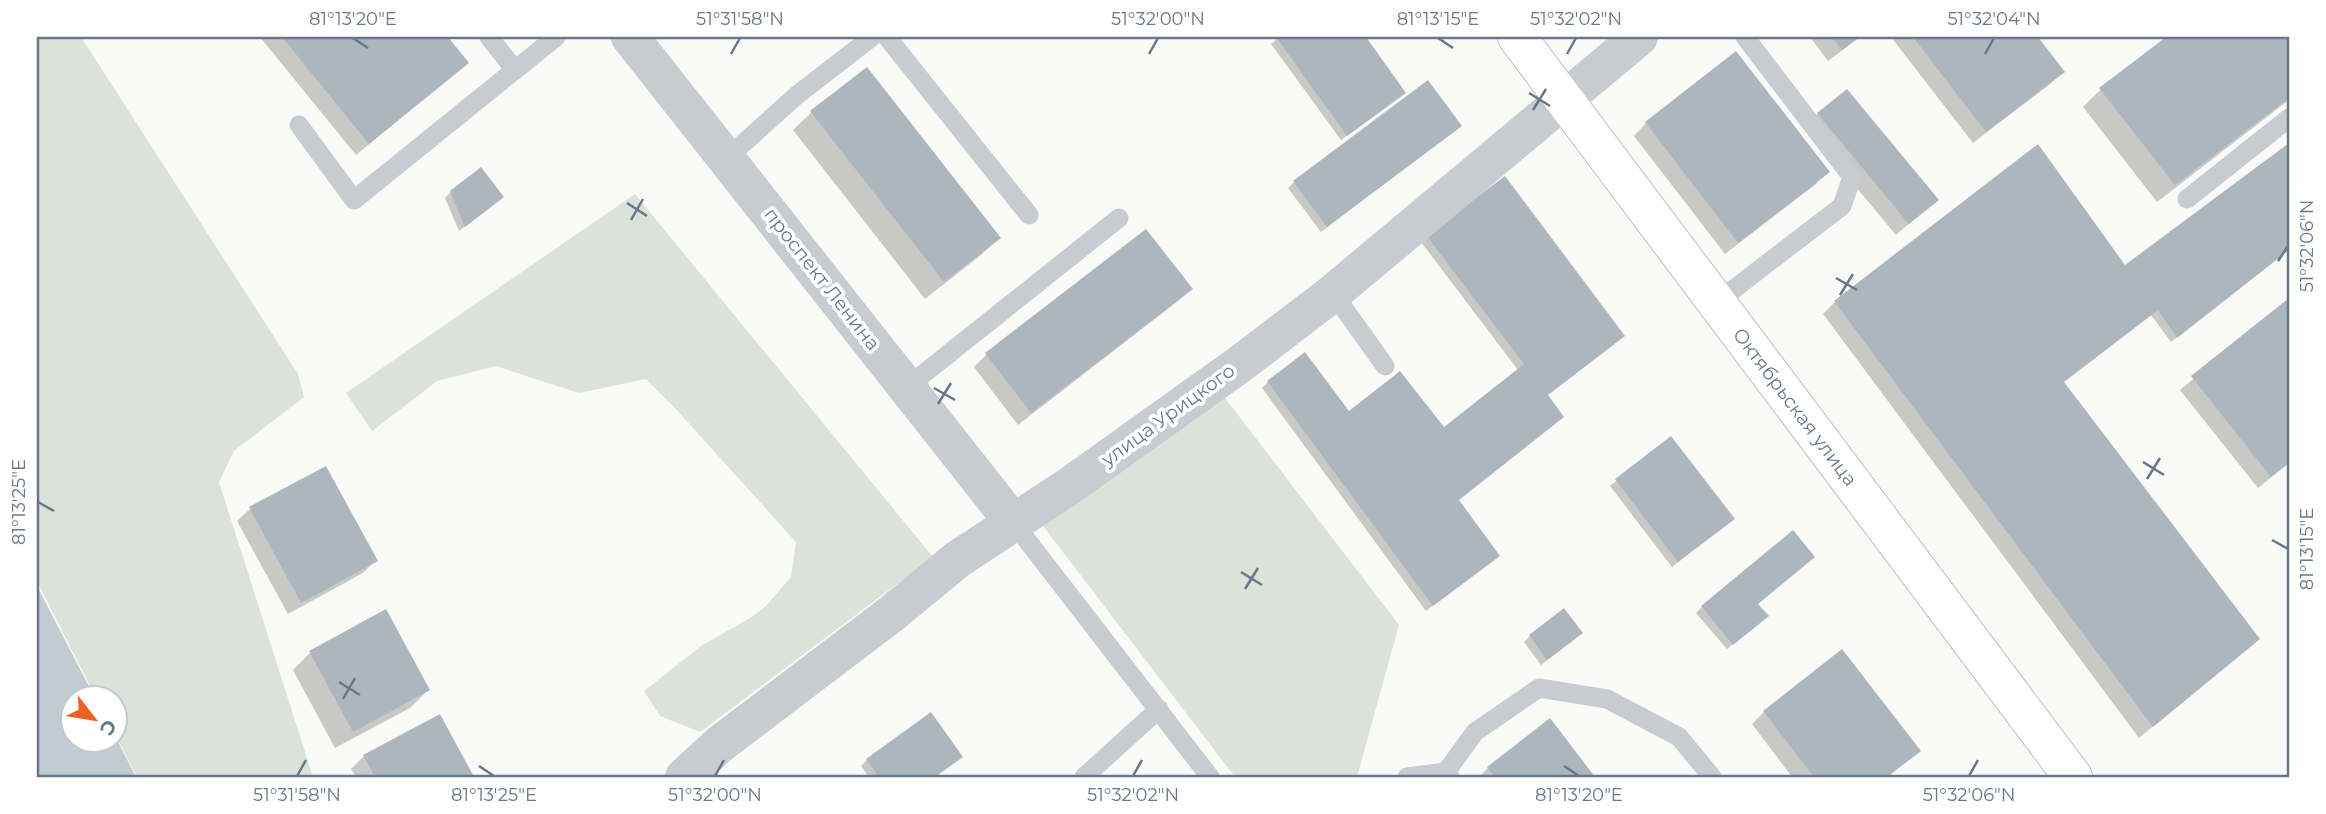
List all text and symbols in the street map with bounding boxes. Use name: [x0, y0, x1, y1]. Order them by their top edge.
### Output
text: 81°13'20"E: [309, 8, 397, 30]
text: 51°31'58"N: [696, 8, 784, 30]
text: 51°32'00"N: [1111, 8, 1205, 30]
text: 81°13'15"E: [1397, 8, 1479, 30]
text: 51°32'02"N: [1530, 8, 1622, 30]
text: 51°32'04"N: [1947, 8, 2041, 30]
text: 51°32'06"N: [2296, 200, 2318, 292]
street label: проспект Ленина: [759, 203, 885, 355]
street label: Октябрьская улица: [1728, 323, 1862, 491]
street label: улица Урицкого: [1096, 359, 1239, 472]
text: 81°13'25"E: [8, 459, 30, 545]
text: 81°13'15"E: [2296, 508, 2318, 590]
north arrow: [60, 684, 130, 754]
text: С: [95, 716, 122, 740]
text: 51°31'58"N: [253, 784, 341, 806]
text: 81°13'25"E: [451, 784, 537, 806]
text: 51°32'00"N: [668, 784, 762, 806]
text: 51°32'02"N: [1087, 784, 1179, 806]
text: 81°13'20"E: [1535, 784, 1623, 806]
text: 51°32'06"N: [1923, 784, 2015, 806]

